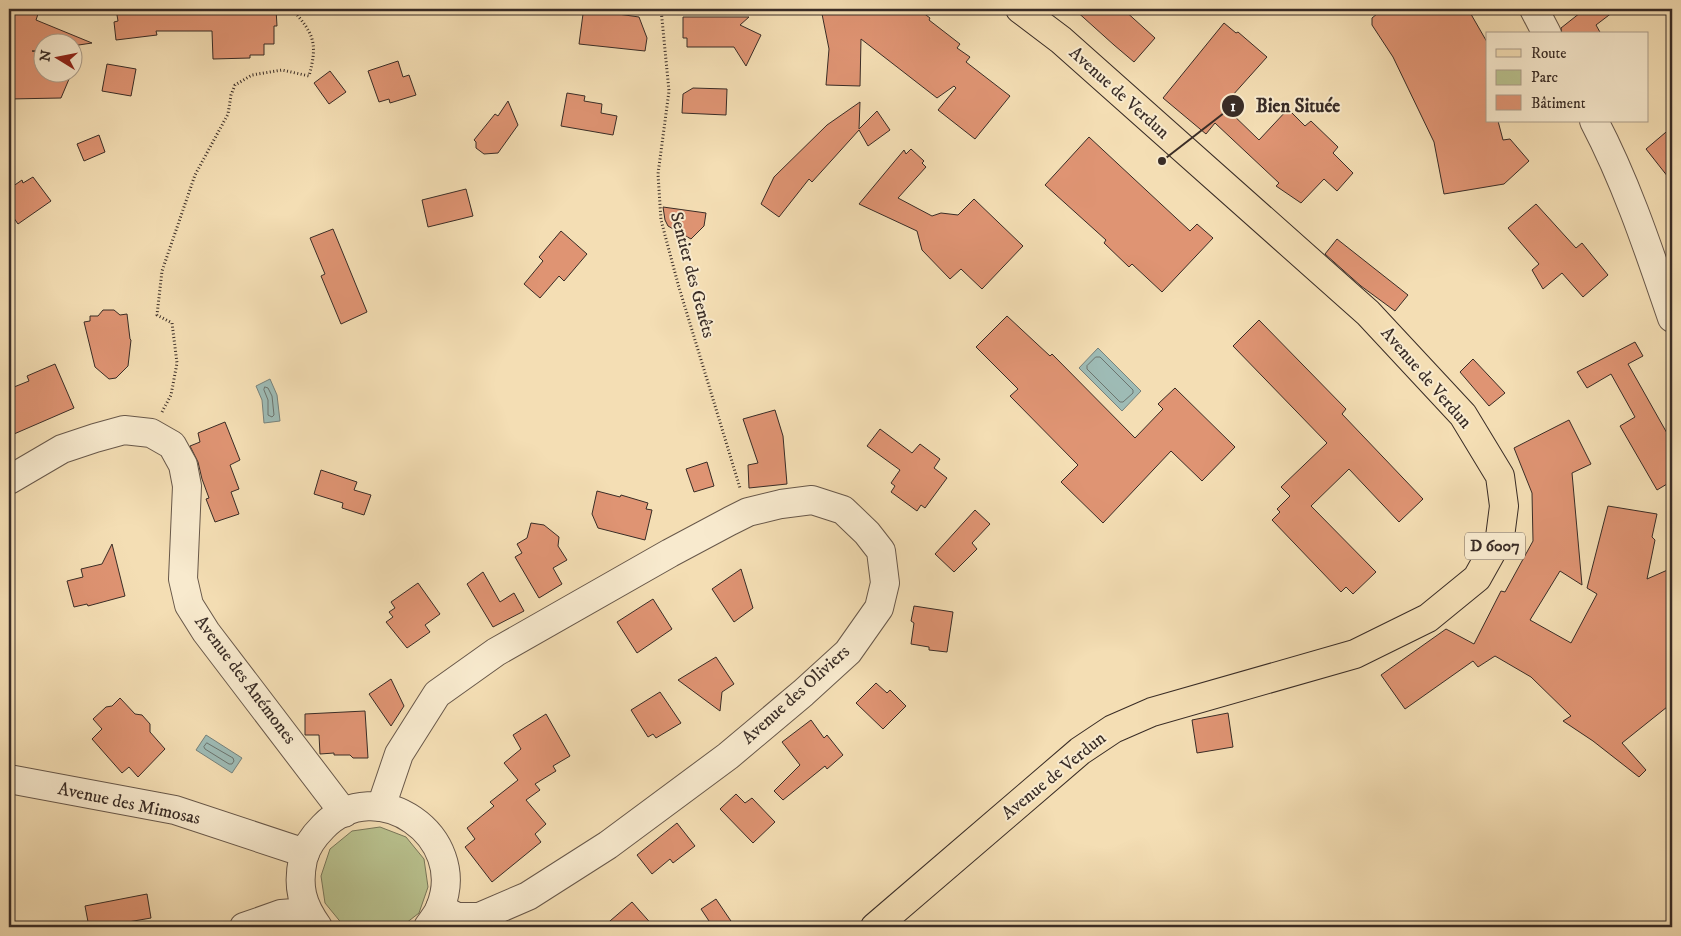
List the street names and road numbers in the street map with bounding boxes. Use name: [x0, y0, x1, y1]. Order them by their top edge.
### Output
street label: Avenue de Verdun: [1064, 42, 1174, 144]
street label: Sentier des Genêts: [665, 210, 719, 340]
street label: Avenue de Verdun: [1376, 323, 1477, 434]
road number: D 6007: [1465, 532, 1525, 560]
street label: Avenue des Anémones: [189, 611, 301, 749]
street label: Avenue des Oliviers: [738, 641, 854, 749]
street label: Avenue de Verdun: [997, 727, 1111, 825]
street label: Avenue des Mimosas: [56, 778, 202, 830]

